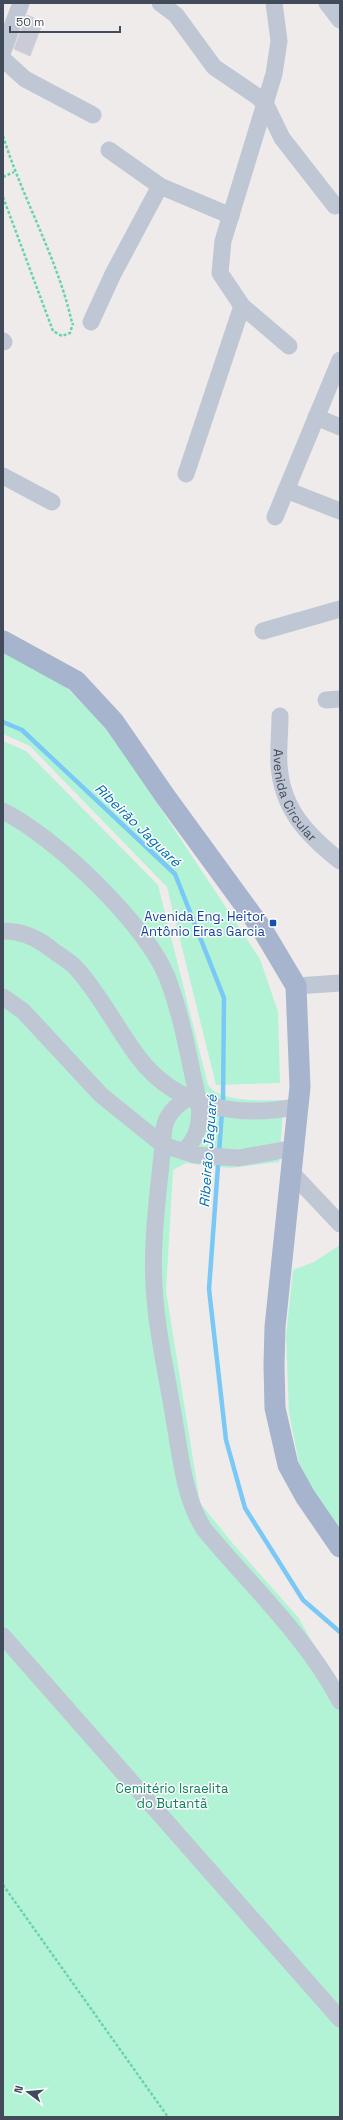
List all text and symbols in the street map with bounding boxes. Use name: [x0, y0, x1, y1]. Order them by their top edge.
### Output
scale bar: [10, 8, 120, 34]
text: 50 m: [16, 14, 44, 30]
street label: Avenida Circular: [270, 749, 320, 845]
water label: Ribeirão Jaguaré: [91, 779, 185, 871]
place label: Avenida Eng. Heitor Antônio Eiras Garcia: [141, 908, 266, 940]
marker: Avenida Eng. Heitor Antônio Eiras Garcia: [268, 918, 278, 928]
water label: Ribeirão Jaguaré: [195, 1093, 221, 1208]
park label: Cemitério Israelita do Butantã: [116, 1780, 229, 1812]
north arrow: [8, 2072, 48, 2112]
text: N: [11, 2084, 26, 2095]

